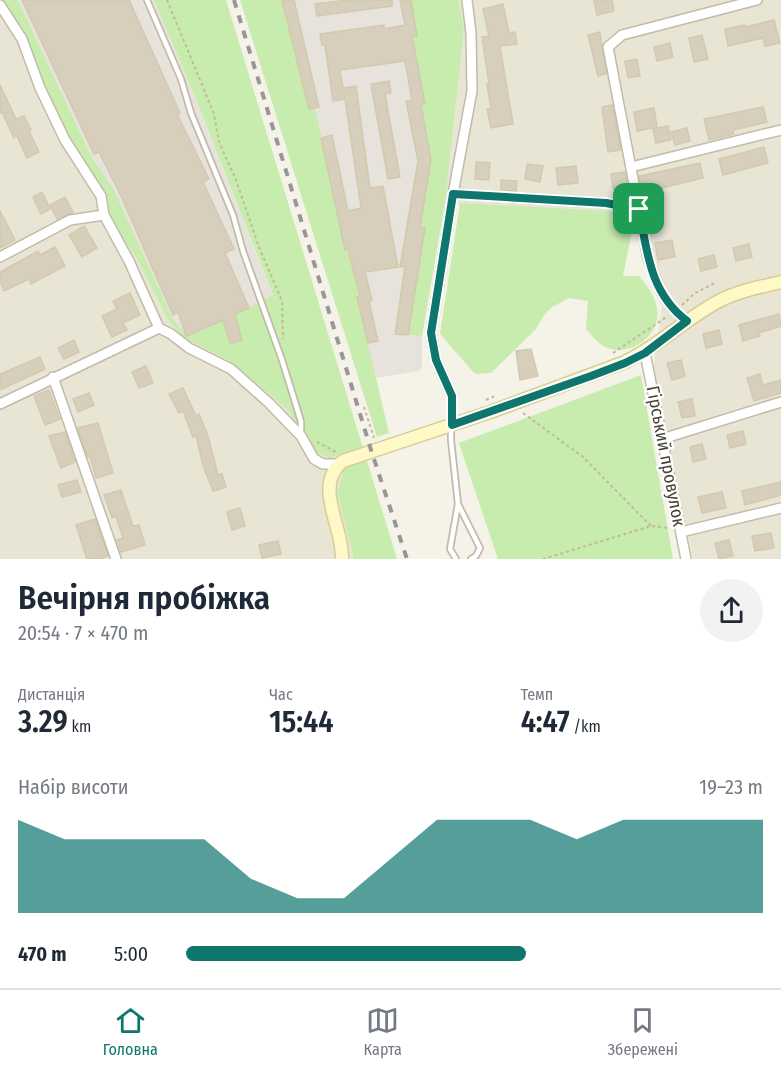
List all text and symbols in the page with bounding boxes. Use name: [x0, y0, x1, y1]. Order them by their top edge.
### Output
pin: [613, 183, 664, 234]
icon: arrive: [622, 192, 655, 225]
street label: Гірський провулок: [642, 384, 691, 529]
text: Вечірня пробіжка: [18, 578, 270, 618]
button: share: [700, 579, 763, 642]
text: 20:54 · 7 × 470 m: [18, 621, 148, 645]
text: Дистанція: [18, 685, 85, 704]
text: Час: [269, 685, 293, 704]
text: Темп: [521, 685, 553, 704]
text: 3.29: [18, 704, 68, 740]
text: 15:44: [269, 704, 333, 740]
text: 4:47: [521, 704, 570, 740]
text: km: [68, 717, 91, 736]
text: /km: [570, 717, 601, 736]
text: Набір висоти: [18, 775, 129, 799]
text: 19–23 m: [699, 775, 763, 799]
text: 470 m: [18, 942, 67, 966]
text: 5:00: [114, 942, 148, 966]
tab: Головна: [103, 1004, 158, 1059]
tab: Карта: [364, 1004, 402, 1059]
tab: Збережені: [608, 1004, 678, 1059]

